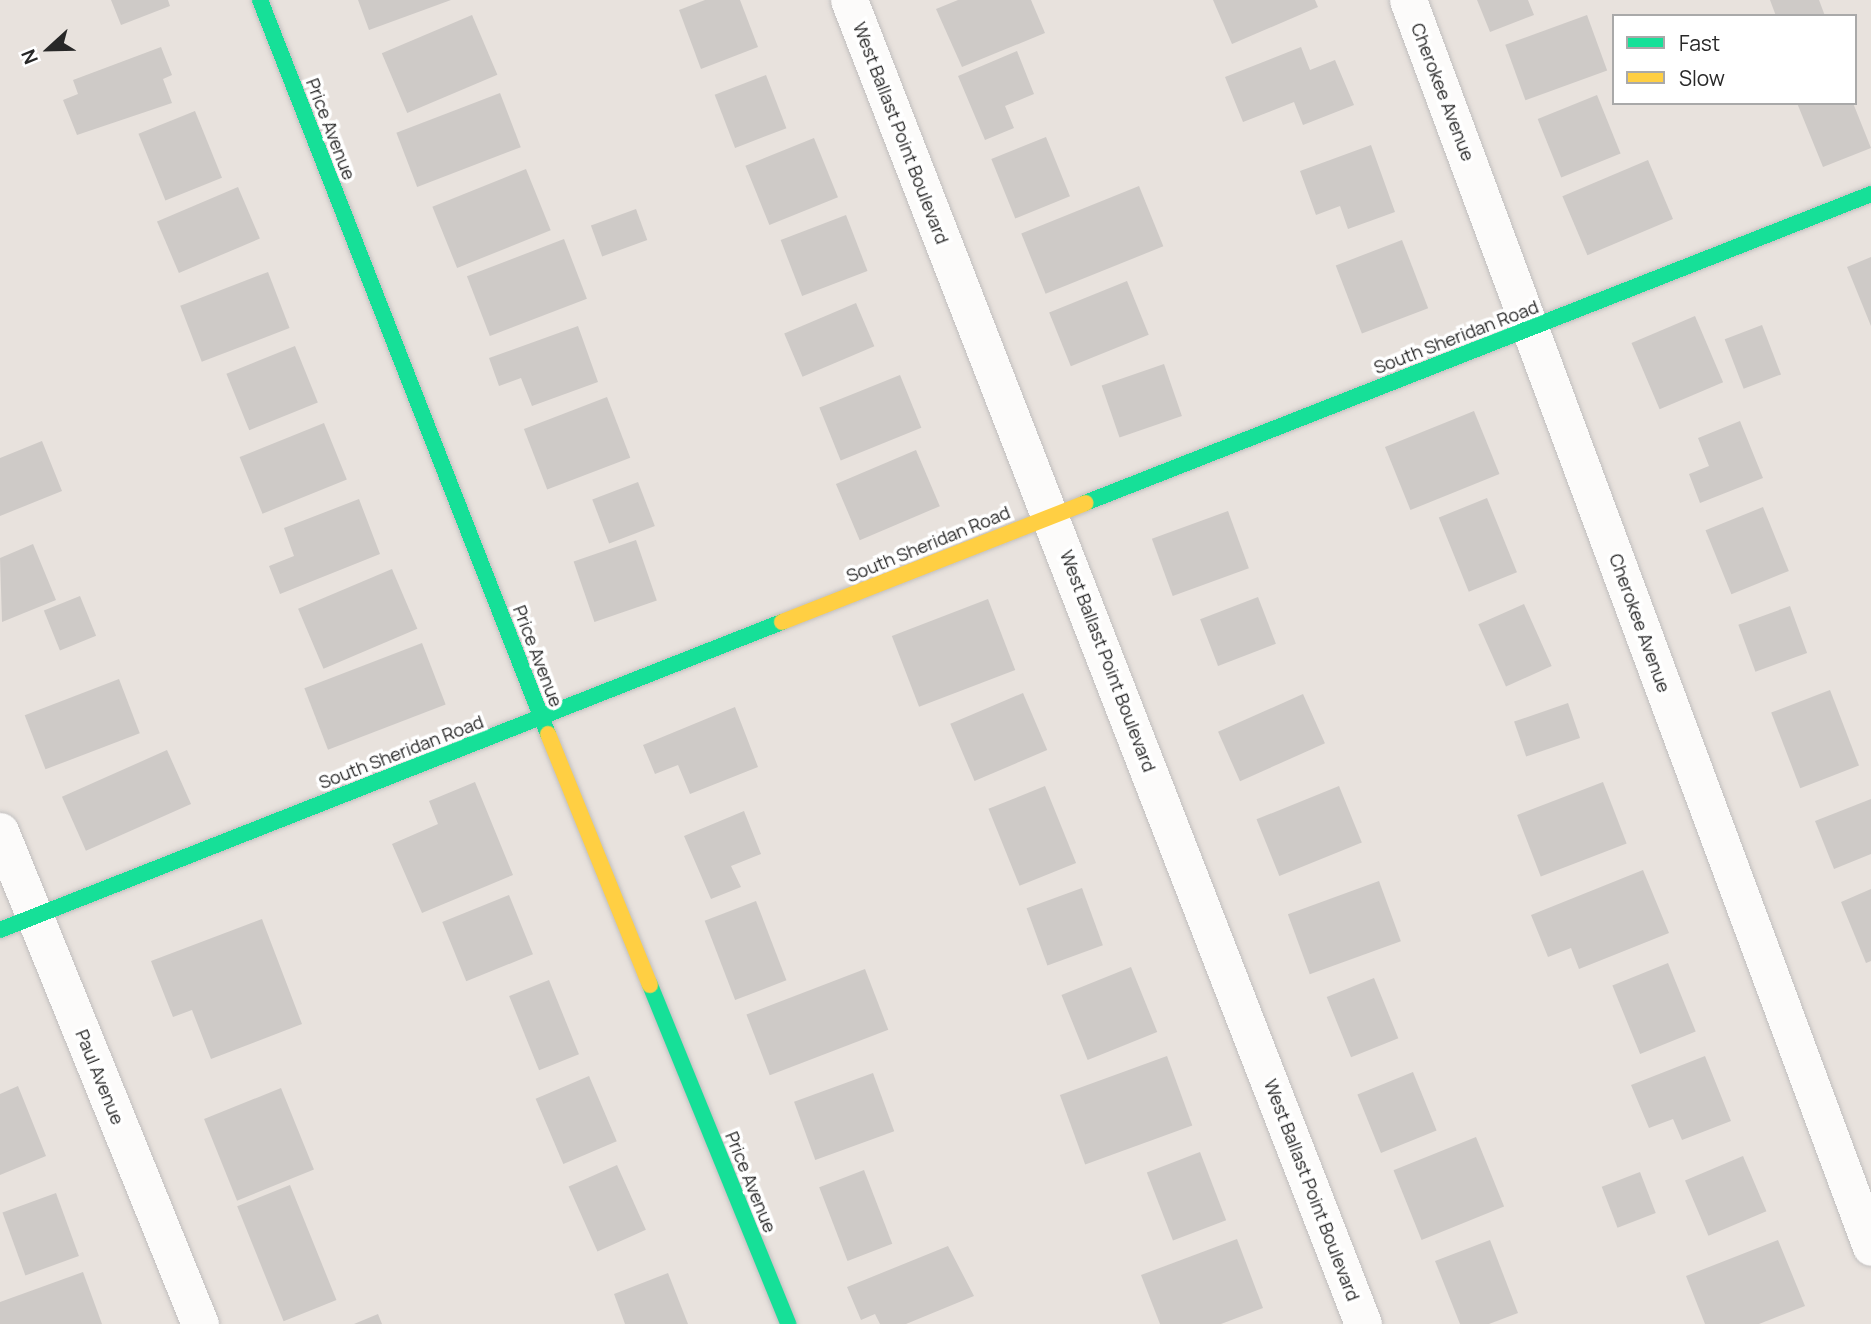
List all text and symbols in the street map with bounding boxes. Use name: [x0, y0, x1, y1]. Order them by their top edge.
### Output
north arrow: [14, 14, 84, 84]
legend: [1612, 14, 1857, 105]
street label: West Ballast Point Boulevard: [849, 19, 953, 247]
street label: Cherokee Avenue: [1407, 20, 1479, 164]
text: Fast: [1679, 29, 1720, 57]
text: N: [15, 46, 44, 68]
text: Slow: [1679, 64, 1725, 92]
street label: Price Avenue: [302, 75, 360, 183]
street label: South Sheridan Road: [1371, 296, 1541, 378]
street label: South Sheridan Road: [843, 501, 1013, 587]
street label: West Ballast Point Boulevard: [1056, 547, 1160, 775]
street label: Cherokee Avenue: [1605, 551, 1675, 695]
street label: Price Avenue: [509, 602, 567, 710]
street label: South Sheridan Road: [316, 711, 486, 793]
street label: Paul Avenue: [71, 1026, 129, 1128]
street label: West Ballast Point Boulevard: [1260, 1076, 1364, 1304]
street label: Price Avenue: [721, 1128, 781, 1236]

